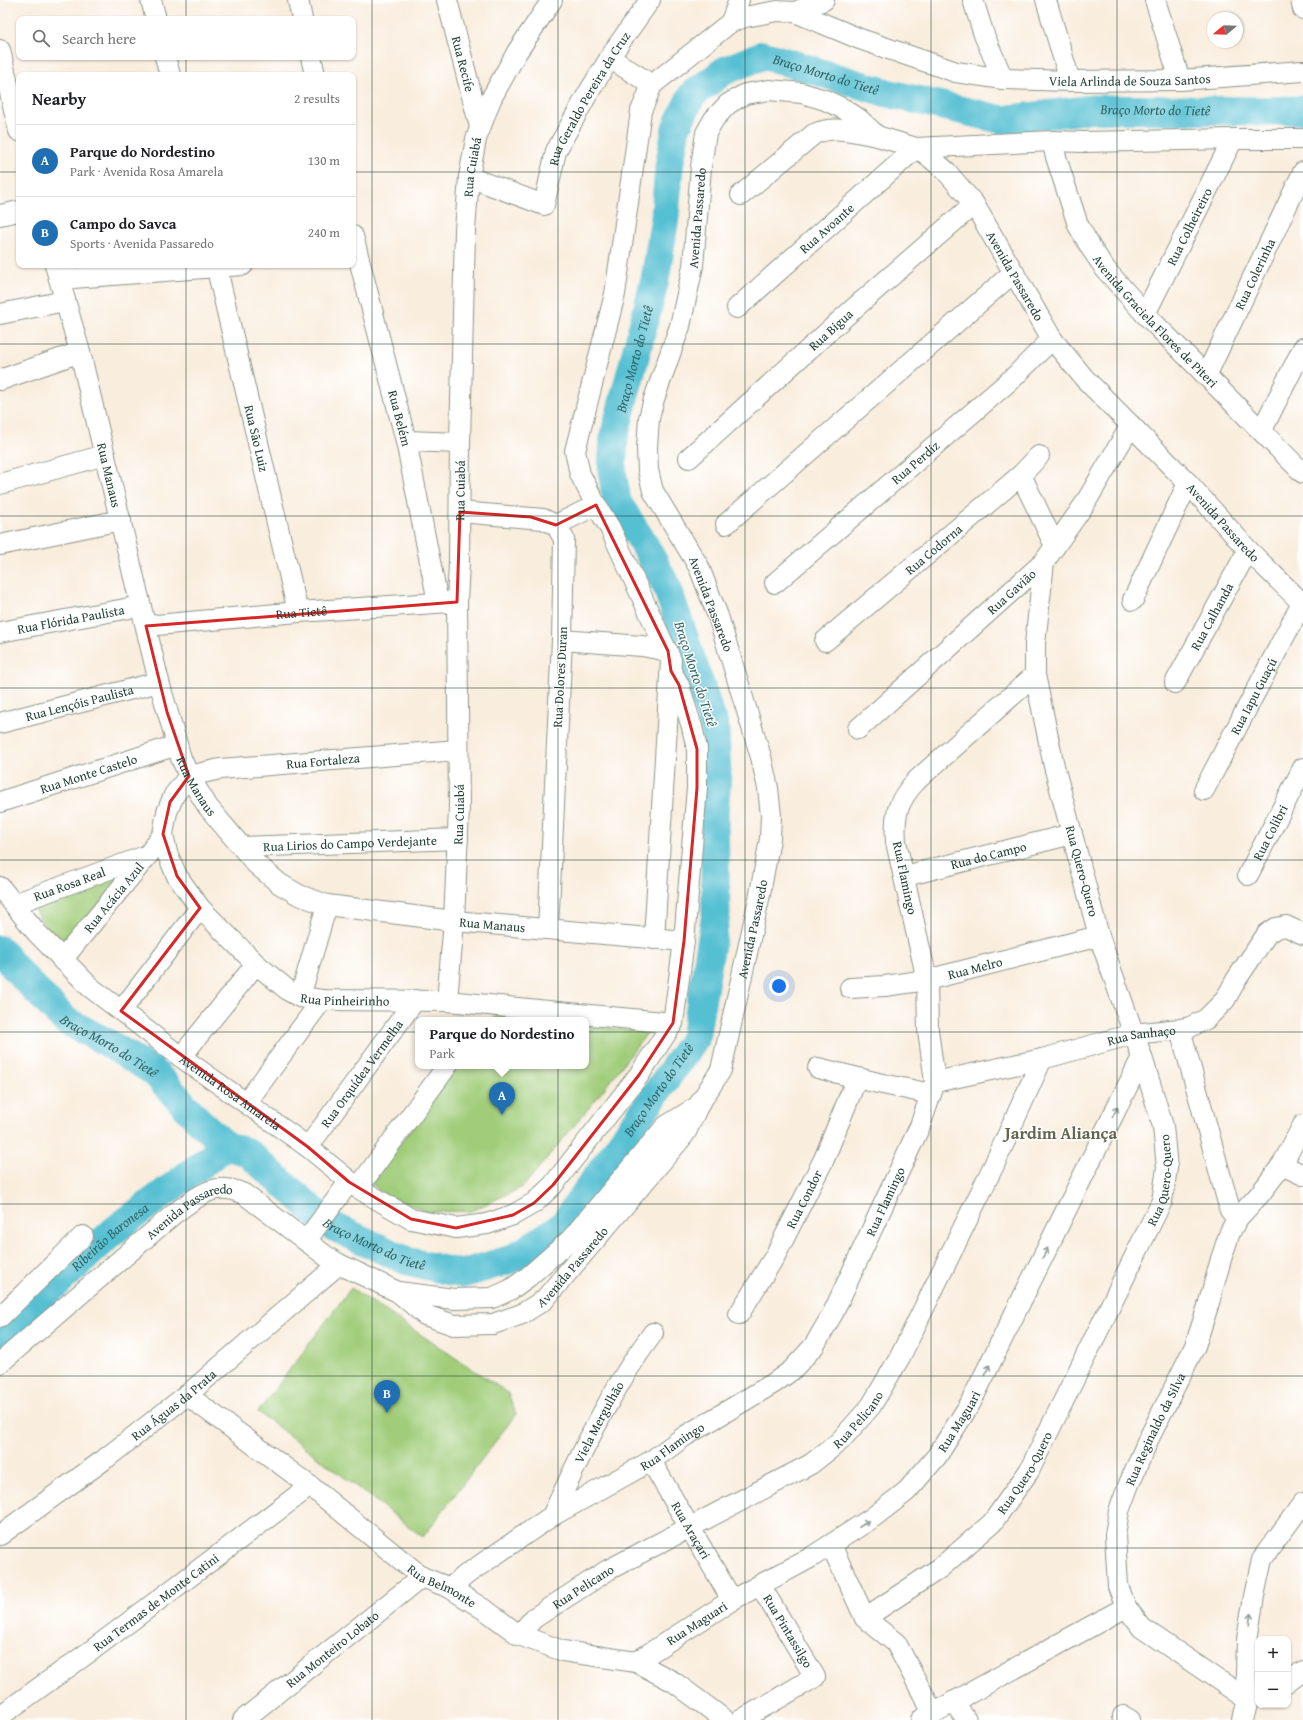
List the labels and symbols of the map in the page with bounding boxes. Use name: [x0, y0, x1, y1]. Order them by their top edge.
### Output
north arrow: [1207, 12, 1243, 48]
street label: Rua Geraldo Pereira da Cruz: [544, 27, 635, 167]
street label: Rua Recife: [447, 34, 480, 94]
water label: Braço Morto do Tietê: [769, 48, 882, 100]
street label: Viela Arlinda de Souza Santos: [1049, 68, 1211, 91]
water label: Braço Morto do Tietê: [1099, 99, 1211, 120]
street label: Rua Cuiabá: [458, 135, 486, 198]
street label: Avenida Passaredo: [683, 167, 710, 269]
street label: Rua Colheireiro: [1161, 184, 1217, 269]
street label: Rua Avoante: [795, 198, 858, 258]
street label: Avenida Passaredo: [982, 227, 1049, 324]
street label: Rua Colerinha: [1229, 234, 1280, 313]
street label: Avenida Graciela Flores de Piteri: [1089, 251, 1223, 392]
water label: Braço Morto do Tietê: [611, 303, 658, 416]
street label: Rua Bigua: [804, 304, 858, 355]
street label: Rua Belém: [384, 388, 417, 449]
street label: Rua São Luiz: [240, 403, 274, 474]
street label: Rua Perdiz: [887, 436, 944, 488]
street label: Rua Manaus: [93, 441, 126, 509]
street label: Rua Cuiabá: [450, 459, 469, 521]
street label: Avenida Passaredo: [1182, 478, 1264, 566]
street label: Rua Codorna: [901, 519, 967, 579]
street label: Avenida Passaredo: [684, 554, 738, 655]
street label: Rua Gavião: [983, 564, 1040, 619]
street label: Rua Calhanda: [1185, 578, 1238, 654]
street label: Rua Flórida Paulista: [16, 600, 127, 638]
street label: Rua Tietê: [275, 601, 328, 624]
water label: Braço Morto do Tietê: [669, 618, 723, 730]
street label: Rua Dolores Duran: [548, 625, 572, 728]
street label: Rua Iapu Guaçú: [1225, 654, 1281, 738]
street label: Rua Lençóis Paulista: [23, 679, 136, 726]
street label: Rua Fortaleza: [285, 748, 361, 774]
street label: Rua Monte Castelo: [37, 749, 140, 798]
street label: Rua Manaus: [172, 753, 221, 820]
street label: Rua Cuiabá: [448, 783, 469, 845]
street label: Rua Colibri: [1248, 801, 1292, 863]
street label: Rua Quero-Quero: [1061, 823, 1103, 919]
street label: Rua Lirios do Campo Verdejante: [263, 830, 437, 856]
street label: Rua do Campo: [948, 836, 1029, 874]
street label: Rua Flamingo: [888, 840, 922, 917]
street label: Rua Acácia Azul: [79, 858, 148, 937]
street label: Rua Rosa Real: [31, 862, 108, 906]
street label: Avenida Passaredo: [732, 878, 772, 980]
street label: Rua Manaus: [459, 912, 526, 937]
street label: Rua Melro: [946, 952, 1005, 984]
your location: [769, 976, 789, 996]
street label: Rua Pinheirinho: [300, 988, 390, 1010]
water label: Braço Morto do Tietê: [55, 1010, 164, 1081]
street label: Rua Orquídea Vermelha: [316, 1015, 408, 1131]
street label: Rua Sanhaço: [1105, 1020, 1177, 1050]
water label: Braço Morto do Tietê: [618, 1039, 699, 1141]
street label: Avenida Rosa Amarela: [176, 1049, 286, 1135]
pin: A: [489, 1082, 515, 1115]
one-way arrow: [1112, 1106, 1119, 1118]
district label: Jardim Aliança: [1002, 1120, 1117, 1145]
street label: Rua Quero-Quero: [1142, 1133, 1177, 1229]
street label: Rua Flamingo: [861, 1163, 909, 1239]
street label: Rua Condor: [781, 1166, 827, 1232]
street label: Avenida Passaredo: [141, 1179, 235, 1244]
water label: Ribeirão Baronesa: [66, 1198, 153, 1276]
water label: Braço Morto do Tietê: [318, 1212, 428, 1275]
street label: Avenida Passaredo: [533, 1222, 612, 1312]
one-way arrow: [1042, 1248, 1049, 1260]
street label: Rua Águas da Prata: [127, 1364, 221, 1445]
one-way arrow: [984, 1364, 991, 1376]
street label: Rua Reginaldo da Silva: [1120, 1369, 1190, 1488]
street label: Viela Mergulhão: [569, 1377, 628, 1466]
pin: B: [374, 1380, 400, 1413]
street label: Rua Pelicano: [829, 1387, 888, 1453]
street label: Rua Maguari: [932, 1387, 985, 1456]
street label: Rua Flamingo: [636, 1417, 708, 1475]
street label: Rua Quero-Quero: [992, 1428, 1057, 1518]
street label: Rua Araçari: [667, 1498, 716, 1563]
one-way arrow: [858, 1519, 870, 1527]
street label: Rua Termas de Monte Catini: [89, 1548, 223, 1656]
street label: Rua Belmonte: [403, 1559, 480, 1612]
street label: Rua Pelicano: [548, 1559, 617, 1613]
street label: Rua Pintassilgo: [759, 1591, 818, 1672]
street label: Rua Maguari: [662, 1596, 731, 1650]
street label: Rua Monteiro Lobato: [281, 1606, 383, 1692]
one-way arrow: [1246, 1613, 1254, 1626]

